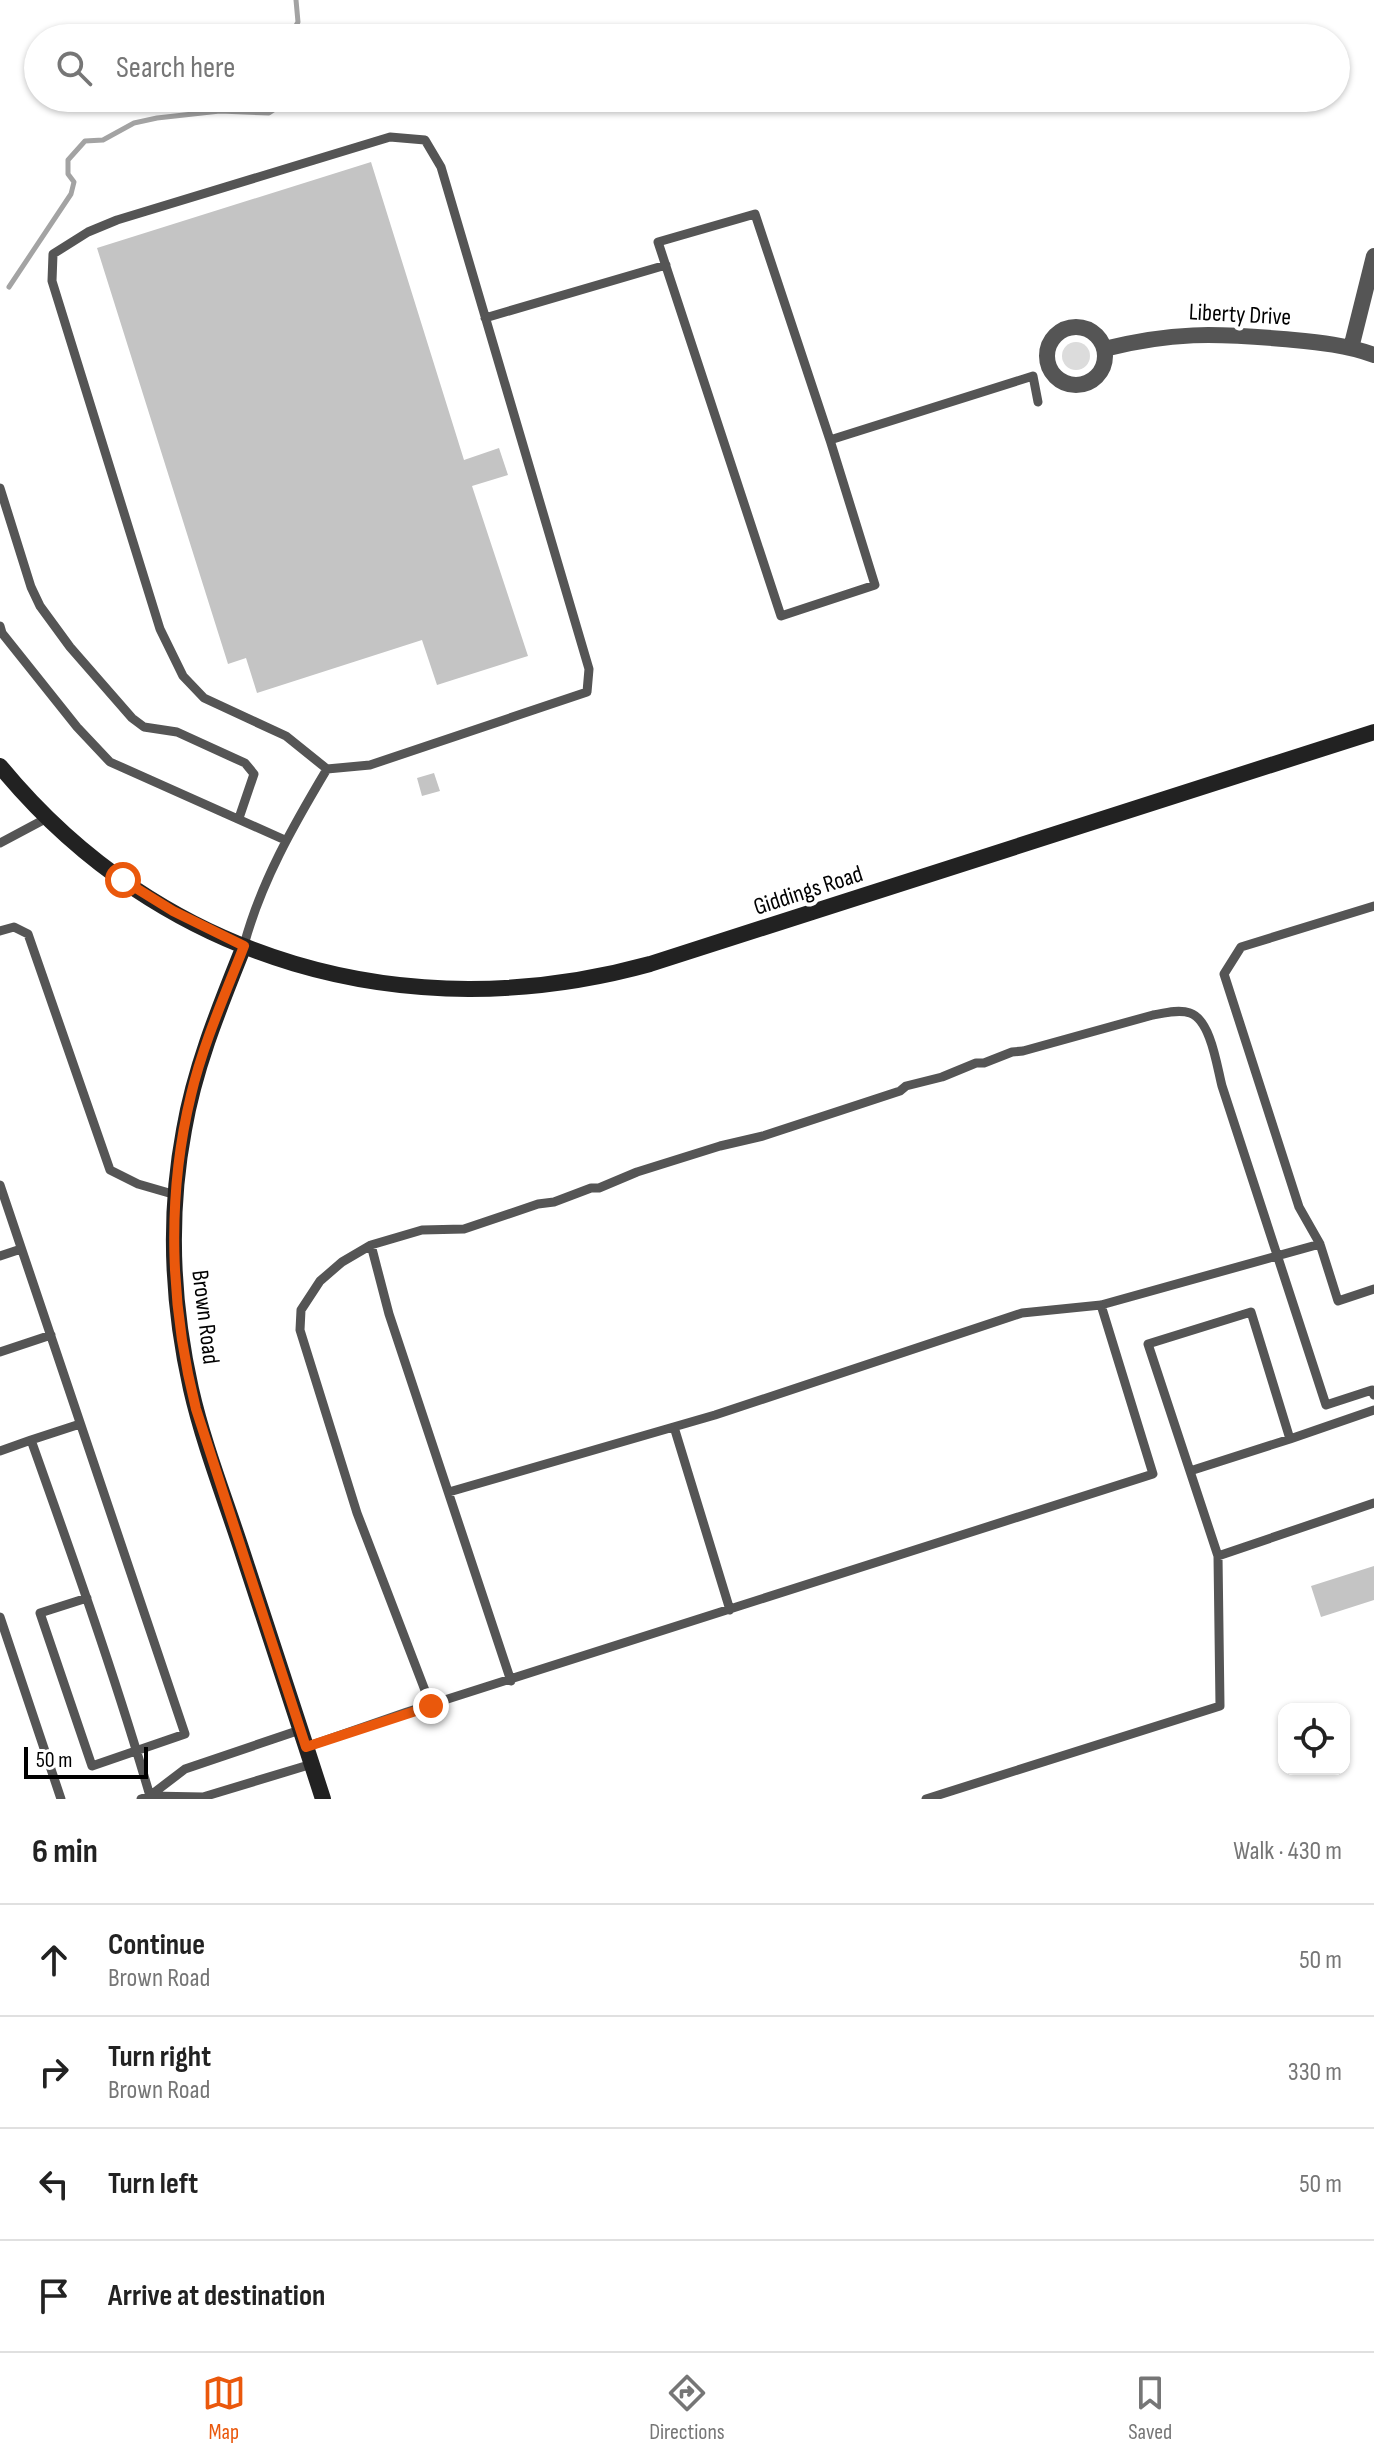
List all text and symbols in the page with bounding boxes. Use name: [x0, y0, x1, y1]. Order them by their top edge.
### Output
search box: [24, 24, 1350, 112]
icon: search: [52, 46, 96, 90]
text: Search here: [116, 50, 235, 86]
street label: Liberty Drive: [1188, 297, 1292, 332]
street label: Giddings Road: [750, 859, 866, 922]
route start: [105, 862, 141, 898]
street label: Brown Road: [185, 1268, 226, 1366]
route end: [413, 1688, 449, 1724]
map controls: [1278, 1703, 1350, 1775]
button: locate: [1278, 1703, 1350, 1775]
scale bar: [24, 1743, 148, 1779]
text: 50 m: [36, 1747, 72, 1774]
text: 6 min: [32, 1831, 98, 1872]
text: Walk · 430 m: [1233, 1836, 1342, 1867]
text: Continue: [108, 1927, 205, 1963]
icon: ahead: [32, 1938, 76, 1982]
text: 50 m: [1299, 1945, 1342, 1976]
text: Brown Road: [108, 1963, 210, 1994]
text: Turn right: [108, 2039, 211, 2075]
icon: right: [32, 2050, 76, 2094]
text: 330 m: [1288, 2057, 1342, 2088]
text: Brown Road: [108, 2075, 210, 2106]
icon: left: [32, 2162, 76, 2206]
text: Turn left: [108, 2166, 198, 2202]
text: 50 m: [1299, 2169, 1342, 2200]
icon: arrive: [32, 2274, 76, 2318]
text: Arrive at destination: [108, 2278, 325, 2314]
tab: Map: [202, 2371, 246, 2446]
tab: Directions: [649, 2371, 725, 2446]
tab: Saved: [1128, 2371, 1172, 2446]

